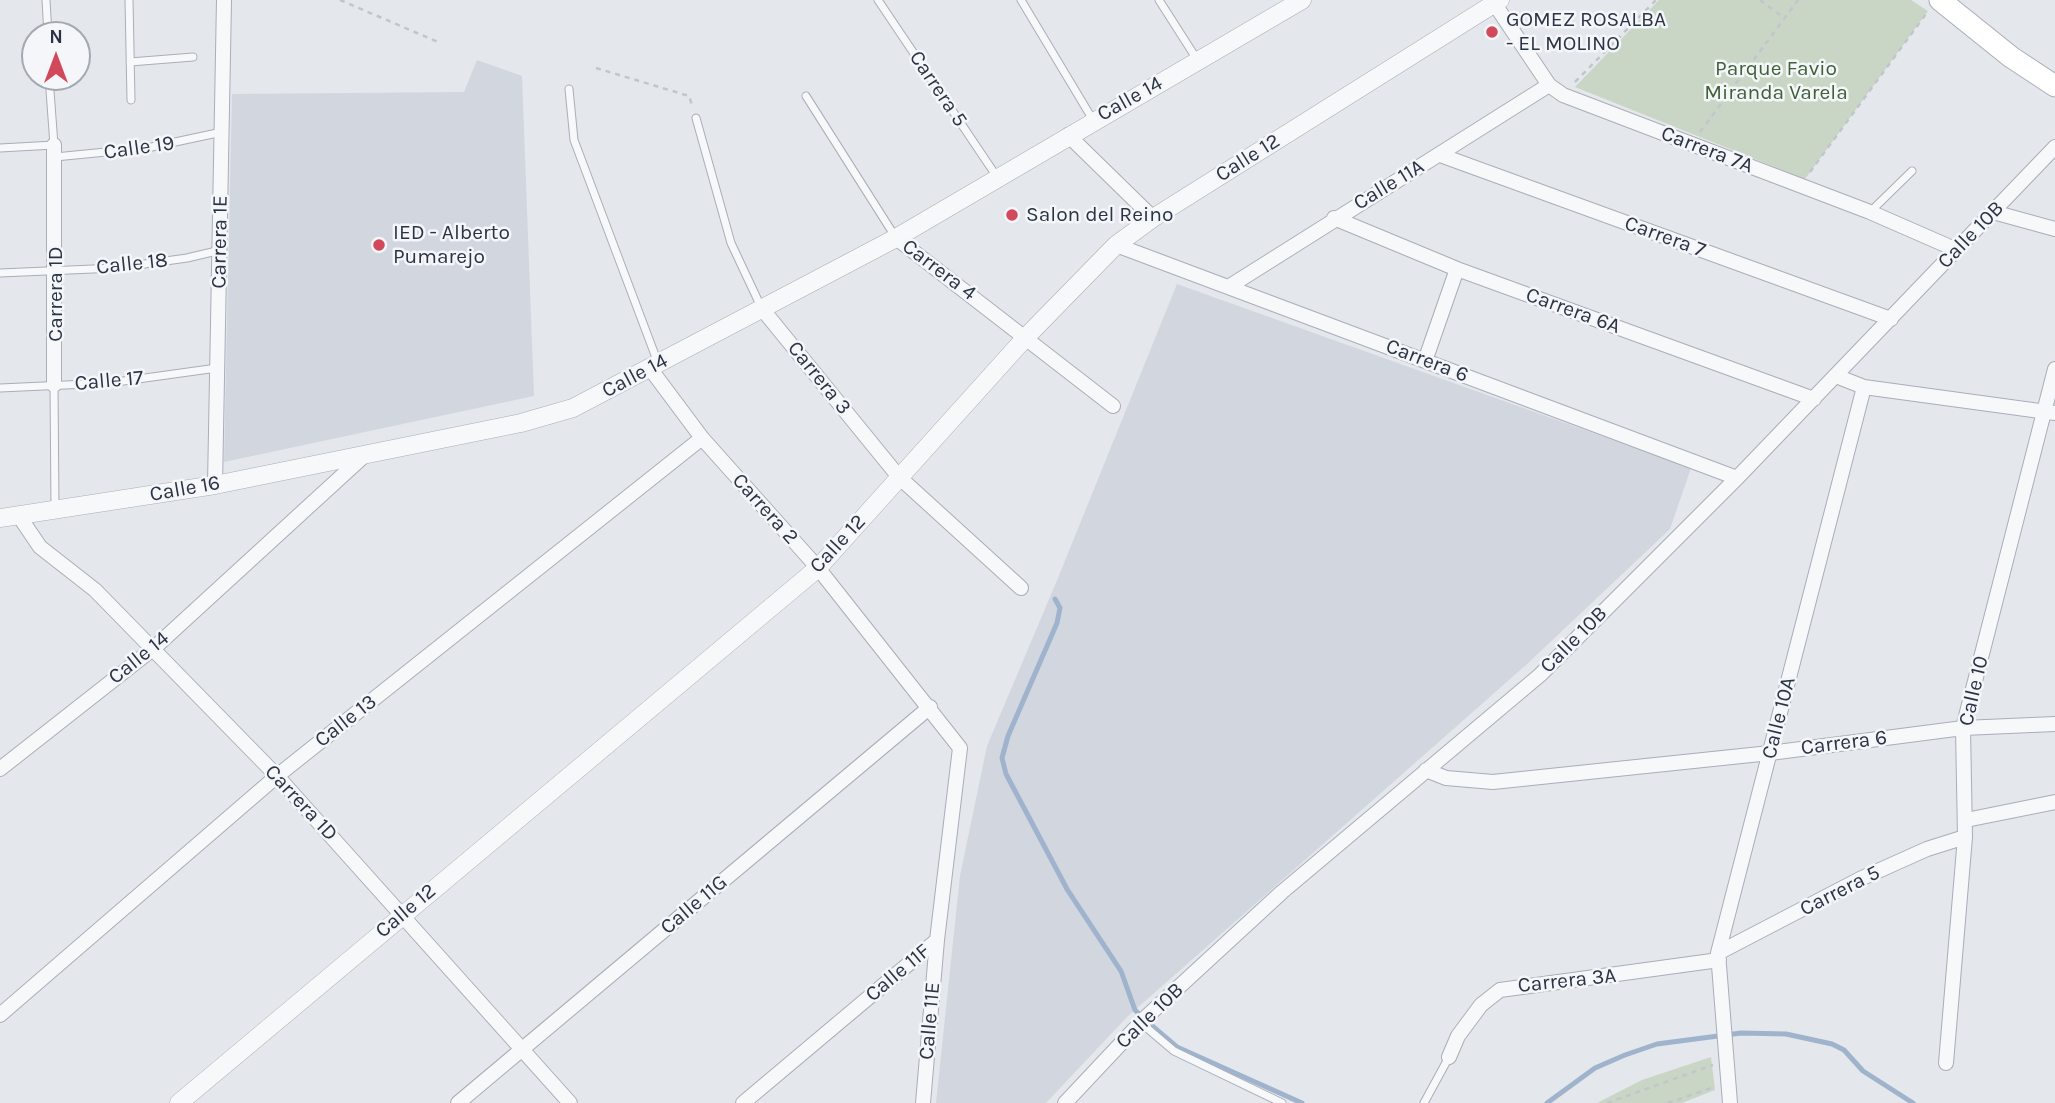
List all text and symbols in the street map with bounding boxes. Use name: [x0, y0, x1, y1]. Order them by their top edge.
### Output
place label: GOMEZ ROSALBA - EL MOLINO: [1506, 7, 1666, 57]
north arrow: [21, 21, 91, 91]
marker: GOMEZ ROSALBA - EL MOLINO: [1484, 24, 1500, 40]
text: N: [49, 26, 63, 48]
street label: Carrera 5: [903, 46, 973, 132]
park label: Parque Favio Miranda Varela: [1704, 56, 1848, 106]
street label: Calle 14: [1093, 71, 1167, 127]
street label: Carrera 7A: [1657, 121, 1757, 179]
street label: Calle 12: [1211, 128, 1285, 188]
street label: Calle 19: [102, 131, 176, 165]
street label: Calle 11A: [1349, 154, 1429, 216]
street label: Carrera 1E: [207, 195, 233, 289]
street label: Calle 10B: [1933, 196, 2009, 274]
place label: Salon del Reino: [1026, 202, 1173, 228]
marker: Salon del Reino: [1004, 207, 1020, 223]
street label: Carrera 7: [1621, 211, 1709, 263]
place label: IED - Alberto Pumarejo: [393, 220, 510, 270]
street label: Carrera 4: [897, 234, 981, 306]
marker: IED - Alberto Pumarejo: [371, 237, 387, 253]
street label: Carrera 1D: [43, 246, 69, 342]
street label: Calle 18: [95, 248, 169, 280]
street label: Carrera 6A: [1522, 282, 1624, 340]
street label: Carrera 6: [1382, 334, 1472, 388]
street label: Carrera 3: [782, 336, 856, 420]
street label: Calle 14: [598, 348, 672, 404]
street label: Calle 17: [74, 365, 144, 397]
street label: Carrera 2: [727, 468, 803, 550]
street label: Calle 16: [148, 470, 222, 508]
street label: Calle 12: [805, 509, 871, 579]
street label: Calle 10B: [1535, 601, 1613, 679]
street label: Calle 14: [104, 626, 174, 690]
street label: Calle 10: [1954, 653, 1994, 729]
street label: Calle 10A: [1757, 674, 1801, 762]
street label: Calle 13: [310, 689, 382, 753]
street label: Carrera 6: [1800, 725, 1888, 761]
street label: Carrera 1D: [259, 760, 343, 846]
street label: Carrera 5: [1796, 860, 1884, 922]
street label: Calle 11G: [656, 870, 732, 940]
street label: Calle 12: [371, 879, 441, 943]
street label: Calle 11F: [860, 939, 936, 1007]
street label: Carrera 3A: [1516, 963, 1618, 999]
street label: Calle 10B: [1111, 978, 1189, 1054]
street label: Calle 11E: [914, 981, 946, 1061]

